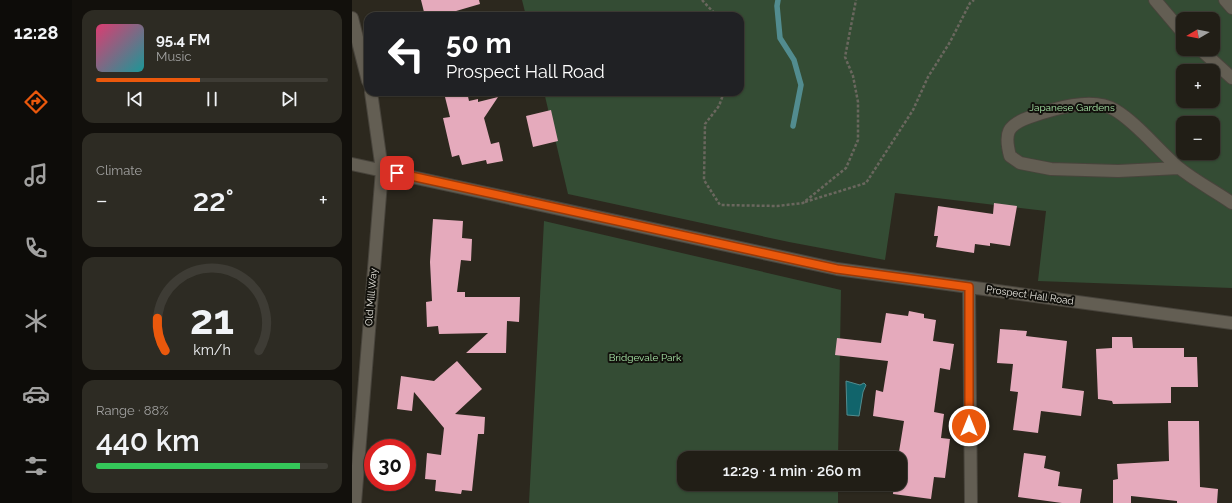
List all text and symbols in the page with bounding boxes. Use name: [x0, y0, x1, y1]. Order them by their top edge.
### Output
north arrow: [1176, 12, 1220, 56]
map controls: [1176, 12, 1220, 160]
text: 12:28: [14, 22, 58, 43]
text: 50 m: [446, 27, 512, 60]
icon: left: [380, 28, 432, 80]
text: 95.4 FM: [156, 31, 210, 49]
text: Music: [156, 49, 191, 64]
text: Prospect Hall Road: [446, 61, 605, 82]
button: +: [1176, 64, 1220, 108]
icon: directions: [22, 88, 50, 116]
icon: previous: [124, 88, 146, 110]
icon: pause: [201, 88, 223, 110]
icon: next: [278, 88, 300, 110]
park label: Japanese Gardens: [1029, 102, 1115, 113]
button: −: [1176, 116, 1220, 160]
pin: [380, 156, 414, 190]
icon: music: [22, 161, 50, 189]
icon: arrive: [386, 162, 408, 184]
text: Climate: [96, 163, 142, 178]
text: 22°: [193, 183, 234, 218]
text: −: [96, 187, 108, 213]
text: +: [319, 187, 328, 213]
icon: phone: [22, 234, 50, 262]
street label: Old Mill Way: [363, 267, 379, 326]
street label: Prospect Hall Road: [986, 283, 1074, 307]
text: 21: [190, 295, 234, 344]
icon: climate: [22, 307, 50, 335]
text: km/h: [193, 342, 231, 358]
park label: Bridgevale Park: [609, 352, 682, 363]
icon: car: [22, 380, 50, 408]
text: Range · 88%: [96, 403, 169, 418]
position arrow: [948, 405, 990, 447]
text: 440 km: [96, 423, 200, 458]
speed limit sign: 30: [364, 439, 416, 491]
icon: filters: [22, 452, 50, 480]
text: 12:29 · 1 min · 260 m: [723, 462, 861, 480]

